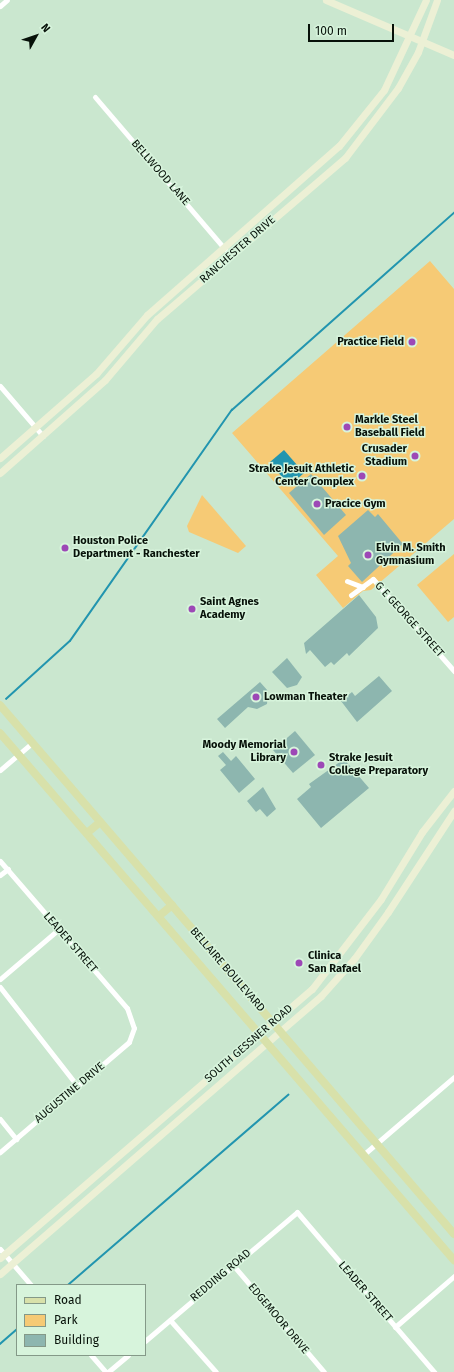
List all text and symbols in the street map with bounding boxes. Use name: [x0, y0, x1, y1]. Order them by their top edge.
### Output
north arrow: [16, 16, 56, 56]
scale bar: [310, 16, 396, 42]
text: N: [38, 21, 53, 35]
text: 100 m: [315, 24, 347, 38]
street label: BELLWOOD LANE: [128, 138, 192, 208]
street label: RANCHESTER DRIVE: [198, 214, 278, 286]
place label: Practice Field: [337, 335, 404, 349]
marker: Practice Field: [407, 337, 417, 347]
place label: Markle Steel Baseball Field: [355, 414, 425, 440]
marker: Markle Steel Baseball Field: [342, 422, 352, 432]
place label: Crusader Stadium: [362, 443, 407, 469]
marker: Crusader Stadium: [410, 451, 420, 461]
place label: Strake Jesuit Athletic Center Complex: [249, 463, 354, 489]
marker: Strake Jesuit Athletic Center Complex: [357, 471, 367, 481]
place label: Pracice Gym: [325, 497, 386, 511]
marker: Pracice Gym: [312, 499, 322, 509]
place label: Houston Police Department - Ranchester: [73, 535, 200, 561]
place label: Elvin M. Smith Gymnasium: [376, 542, 446, 568]
marker: Houston Police Department - Ranchester: [60, 543, 70, 553]
marker: Elvin M. Smith Gymnasium: [363, 550, 373, 560]
street label: G E GEORGE STREET: [372, 580, 446, 660]
place label: Saint Agnes Academy: [200, 596, 259, 622]
marker: Saint Agnes Academy: [187, 604, 197, 614]
place label: Lowman Theater: [264, 690, 347, 704]
marker: Lowman Theater: [251, 692, 261, 702]
place label: Moody Memorial Library: [202, 739, 286, 765]
marker: Moody Memorial Library: [289, 747, 299, 757]
place label: Strake Jesuit College Preparatory: [329, 752, 428, 778]
marker: Strake Jesuit College Preparatory: [316, 760, 326, 770]
street label: LEADER STREET: [40, 910, 100, 976]
street label: BELLAIRE BOULEVARD: [187, 925, 267, 1015]
place label: Clinica San Rafael: [308, 950, 361, 976]
marker: Clinica San Rafael: [293, 957, 305, 969]
street label: SOUTH GESSNER ROAD: [202, 1002, 296, 1086]
street label: AUGUSTINE DRIVE: [32, 1060, 108, 1126]
street label: REDDING ROAD: [188, 1247, 254, 1305]
street label: LEADER STREET: [335, 1259, 395, 1325]
street label: EDGEMOOR DRIVE: [245, 1281, 311, 1357]
legend: [16, 1284, 146, 1356]
text: Road: [54, 1293, 82, 1307]
text: Park: [54, 1313, 78, 1327]
text: Building: [54, 1333, 99, 1347]

